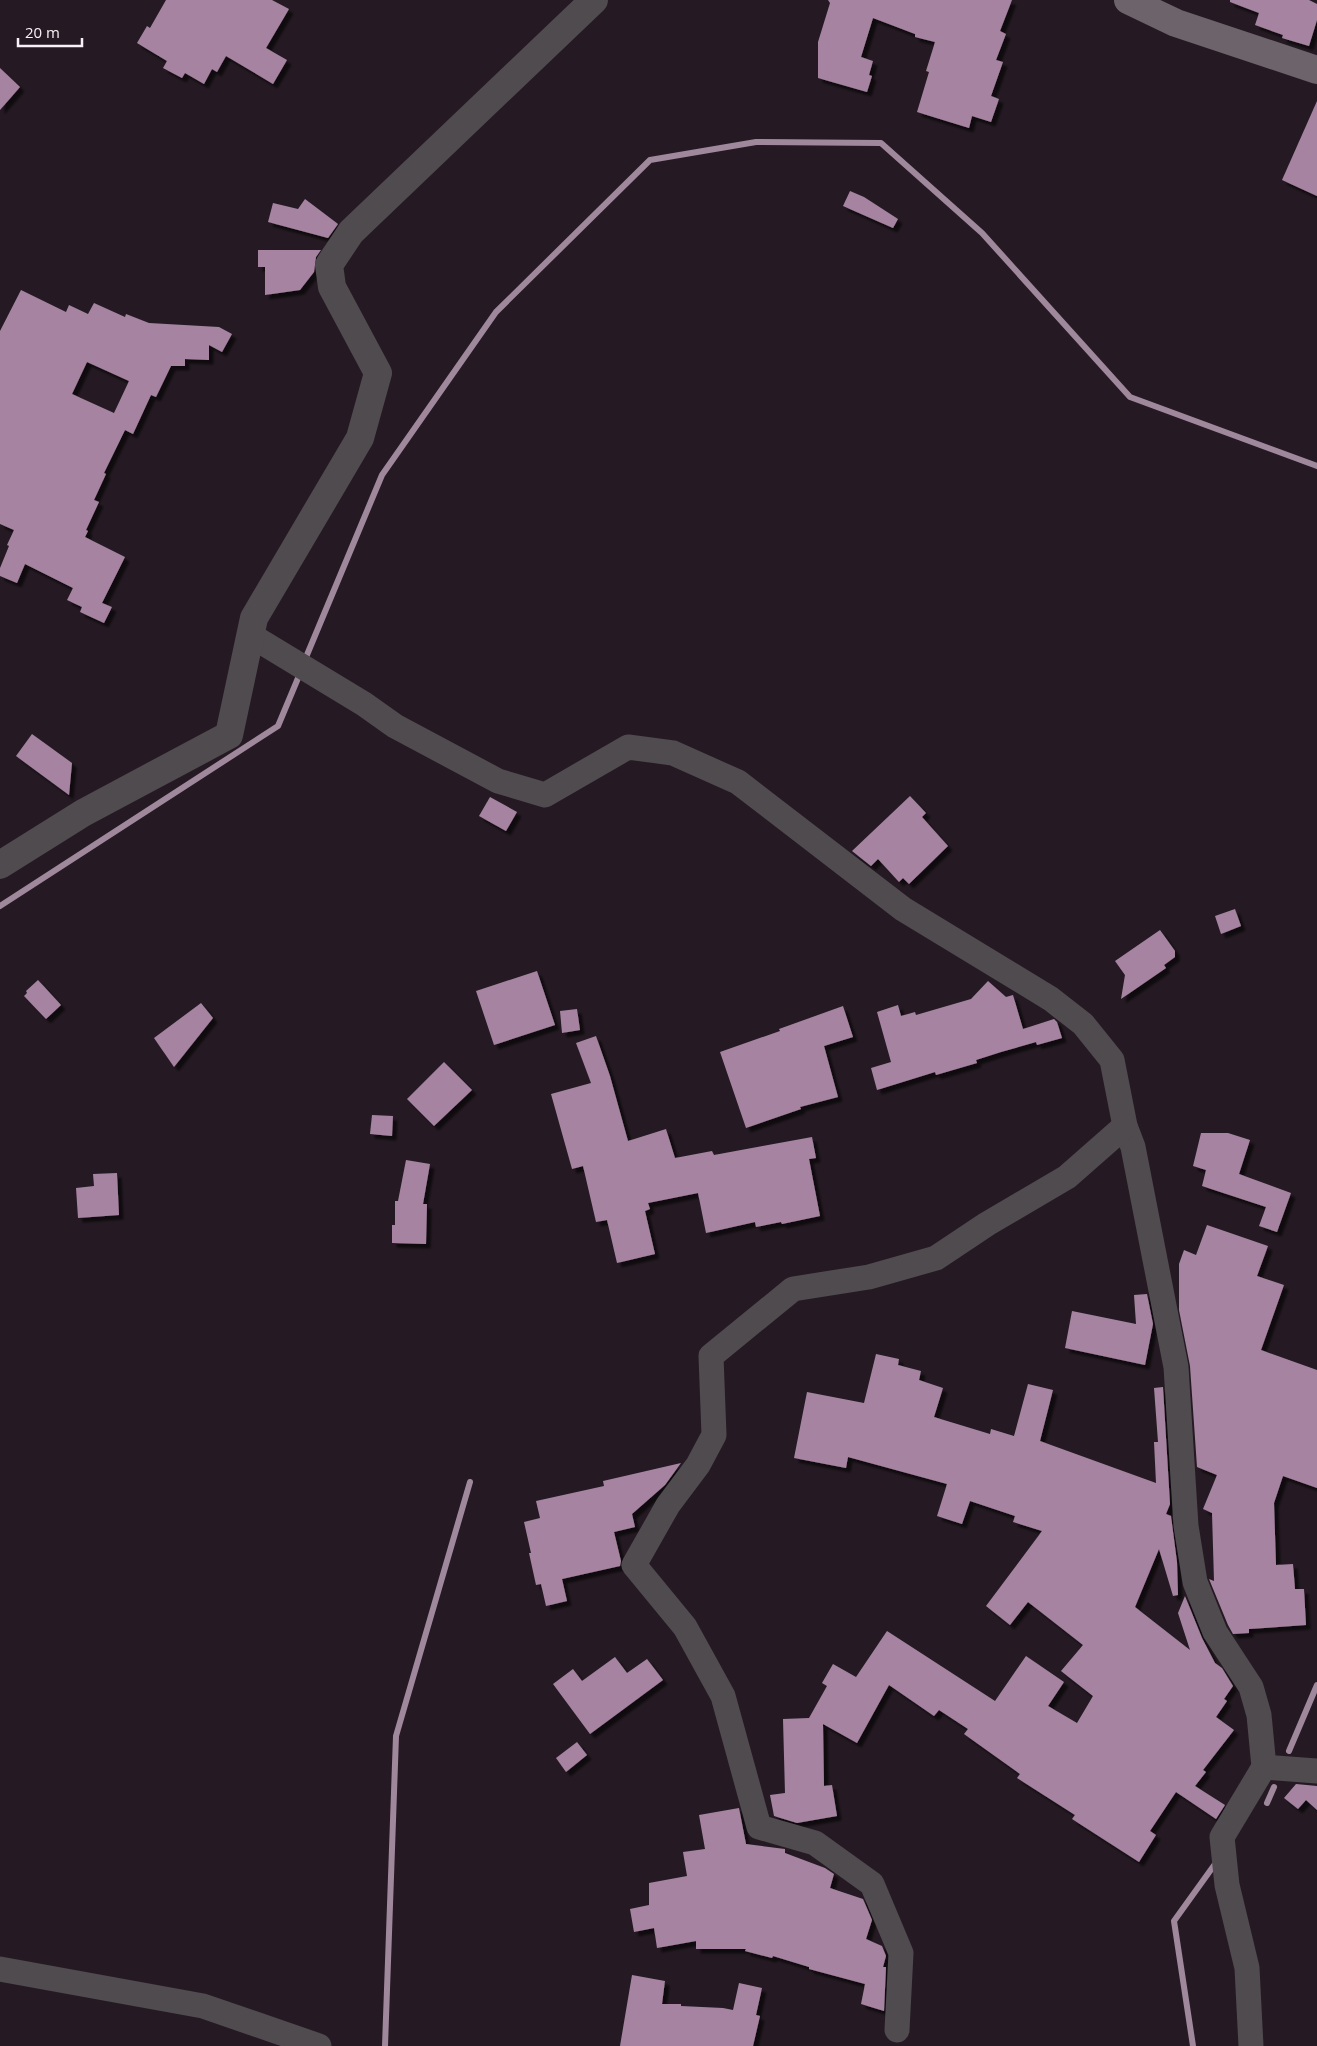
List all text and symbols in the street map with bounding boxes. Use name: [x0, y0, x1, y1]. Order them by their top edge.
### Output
scale bar: [18, 15, 81, 47]
text: 20 m: [25, 22, 60, 42]

